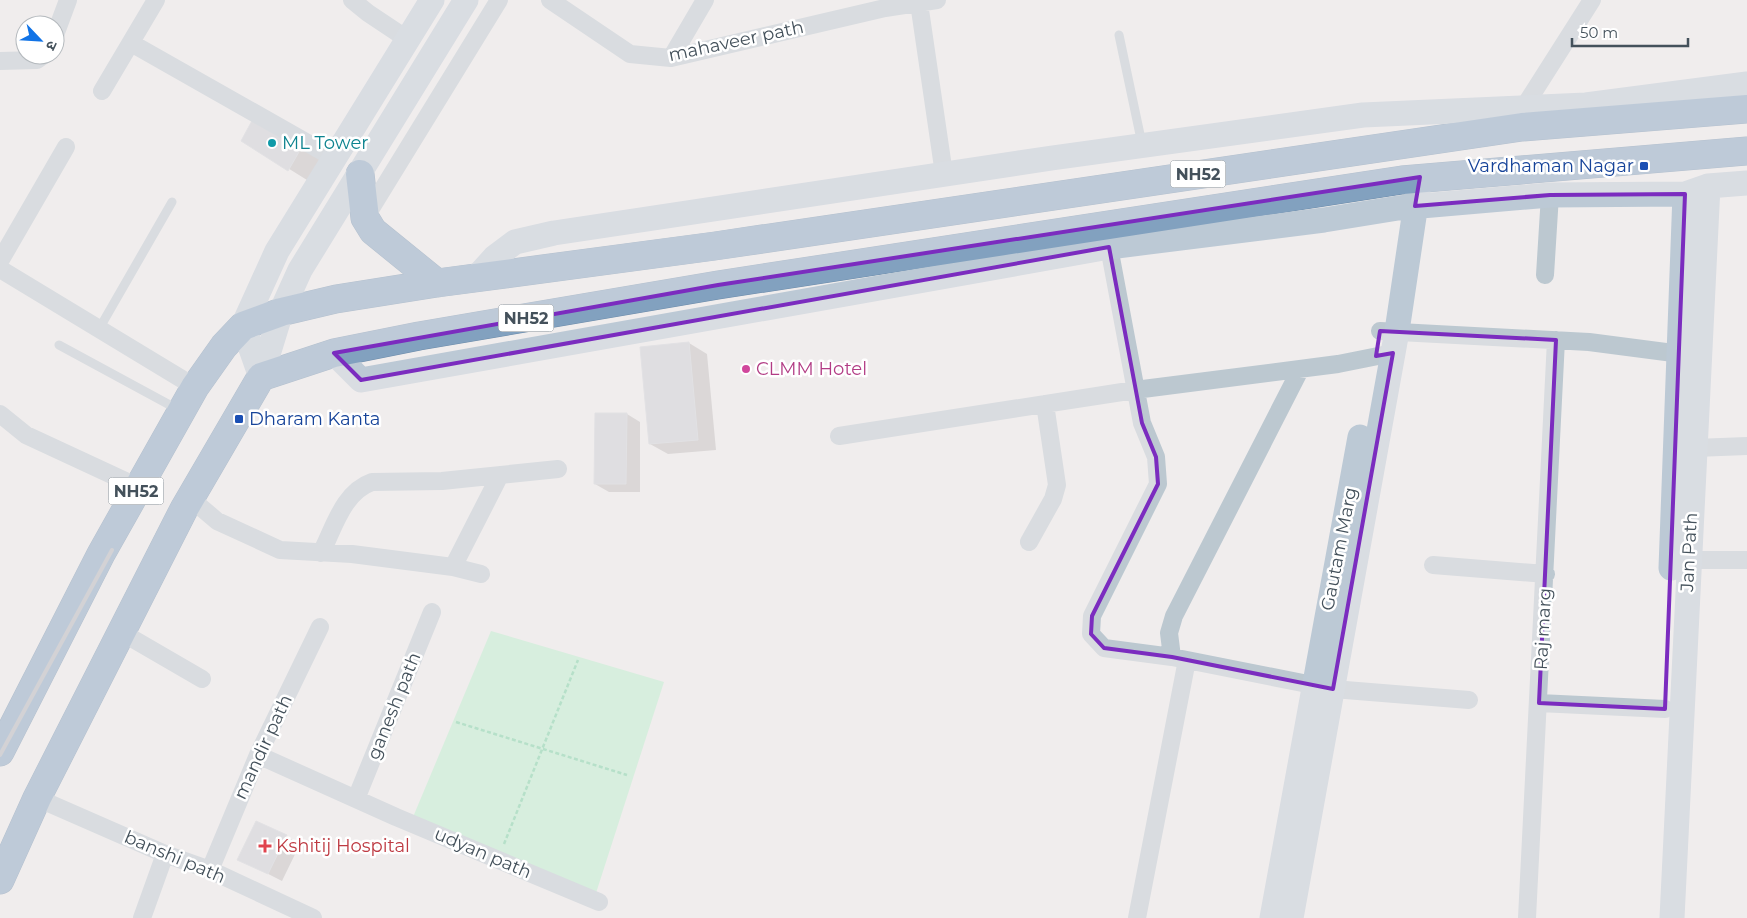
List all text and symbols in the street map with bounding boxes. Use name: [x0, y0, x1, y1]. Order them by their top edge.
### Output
north arrow: [15, 15, 65, 65]
scale bar: [1572, 15, 1688, 47]
street label: mahaveer path: [666, 16, 806, 66]
text: 50 m: [1580, 23, 1618, 42]
text: उ: [42, 38, 62, 54]
place label: ML Tower: [282, 132, 369, 154]
marker: ML Tower: [266, 137, 278, 149]
place label: Vardhaman Nagar: [1468, 155, 1634, 177]
road number: NH52: [1170, 160, 1226, 188]
marker: Vardhaman Nagar: [1638, 160, 1650, 172]
road number: NH52: [498, 304, 554, 332]
place label: CLMM Hotel: [756, 358, 867, 380]
marker: CLMM Hotel: [740, 363, 752, 375]
place label: Dharam Kanta: [249, 408, 380, 430]
marker: Dharam Kanta: [233, 413, 245, 425]
road number: NH52: [108, 478, 164, 504]
street label: Gautam Marg: [1316, 485, 1362, 613]
street label: Jan Path: [1676, 512, 1702, 593]
street label: Raj marg: [1530, 587, 1556, 671]
street label: ganesh path: [362, 649, 426, 763]
street label: mandir path: [229, 691, 297, 803]
street label: udyan path: [431, 823, 535, 883]
street label: banshi path: [121, 826, 229, 888]
place label: Kshitij Hospital: [276, 835, 410, 857]
marker: Kshitij Hospital: [258, 839, 272, 853]

